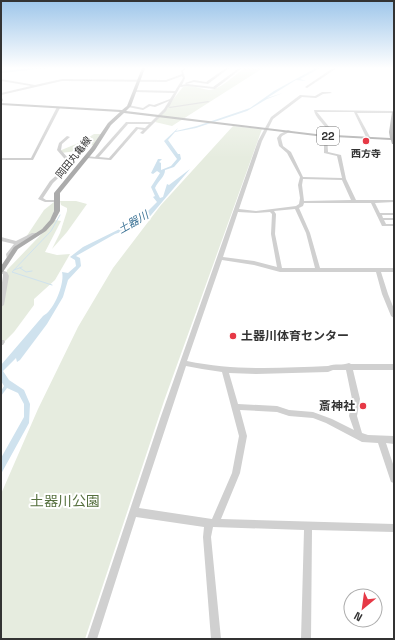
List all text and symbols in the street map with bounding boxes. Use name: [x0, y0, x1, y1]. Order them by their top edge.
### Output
road number: 22: [317, 127, 339, 145]
street label: 岡田丸亀線: [53, 134, 94, 181]
marker: 西方寺: [361, 136, 371, 146]
place label: 西方寺: [351, 147, 381, 160]
water label: 土器川: [115, 207, 152, 236]
place label: 土器川体育センター: [241, 328, 349, 344]
marker: 土器川体育センター: [228, 331, 238, 341]
place label: 斎神社: [319, 398, 355, 414]
marker: 斎神社: [358, 401, 368, 411]
park label: 土器川公園: [30, 492, 100, 510]
north arrow: [343, 588, 383, 628]
text: N: [352, 609, 365, 625]

